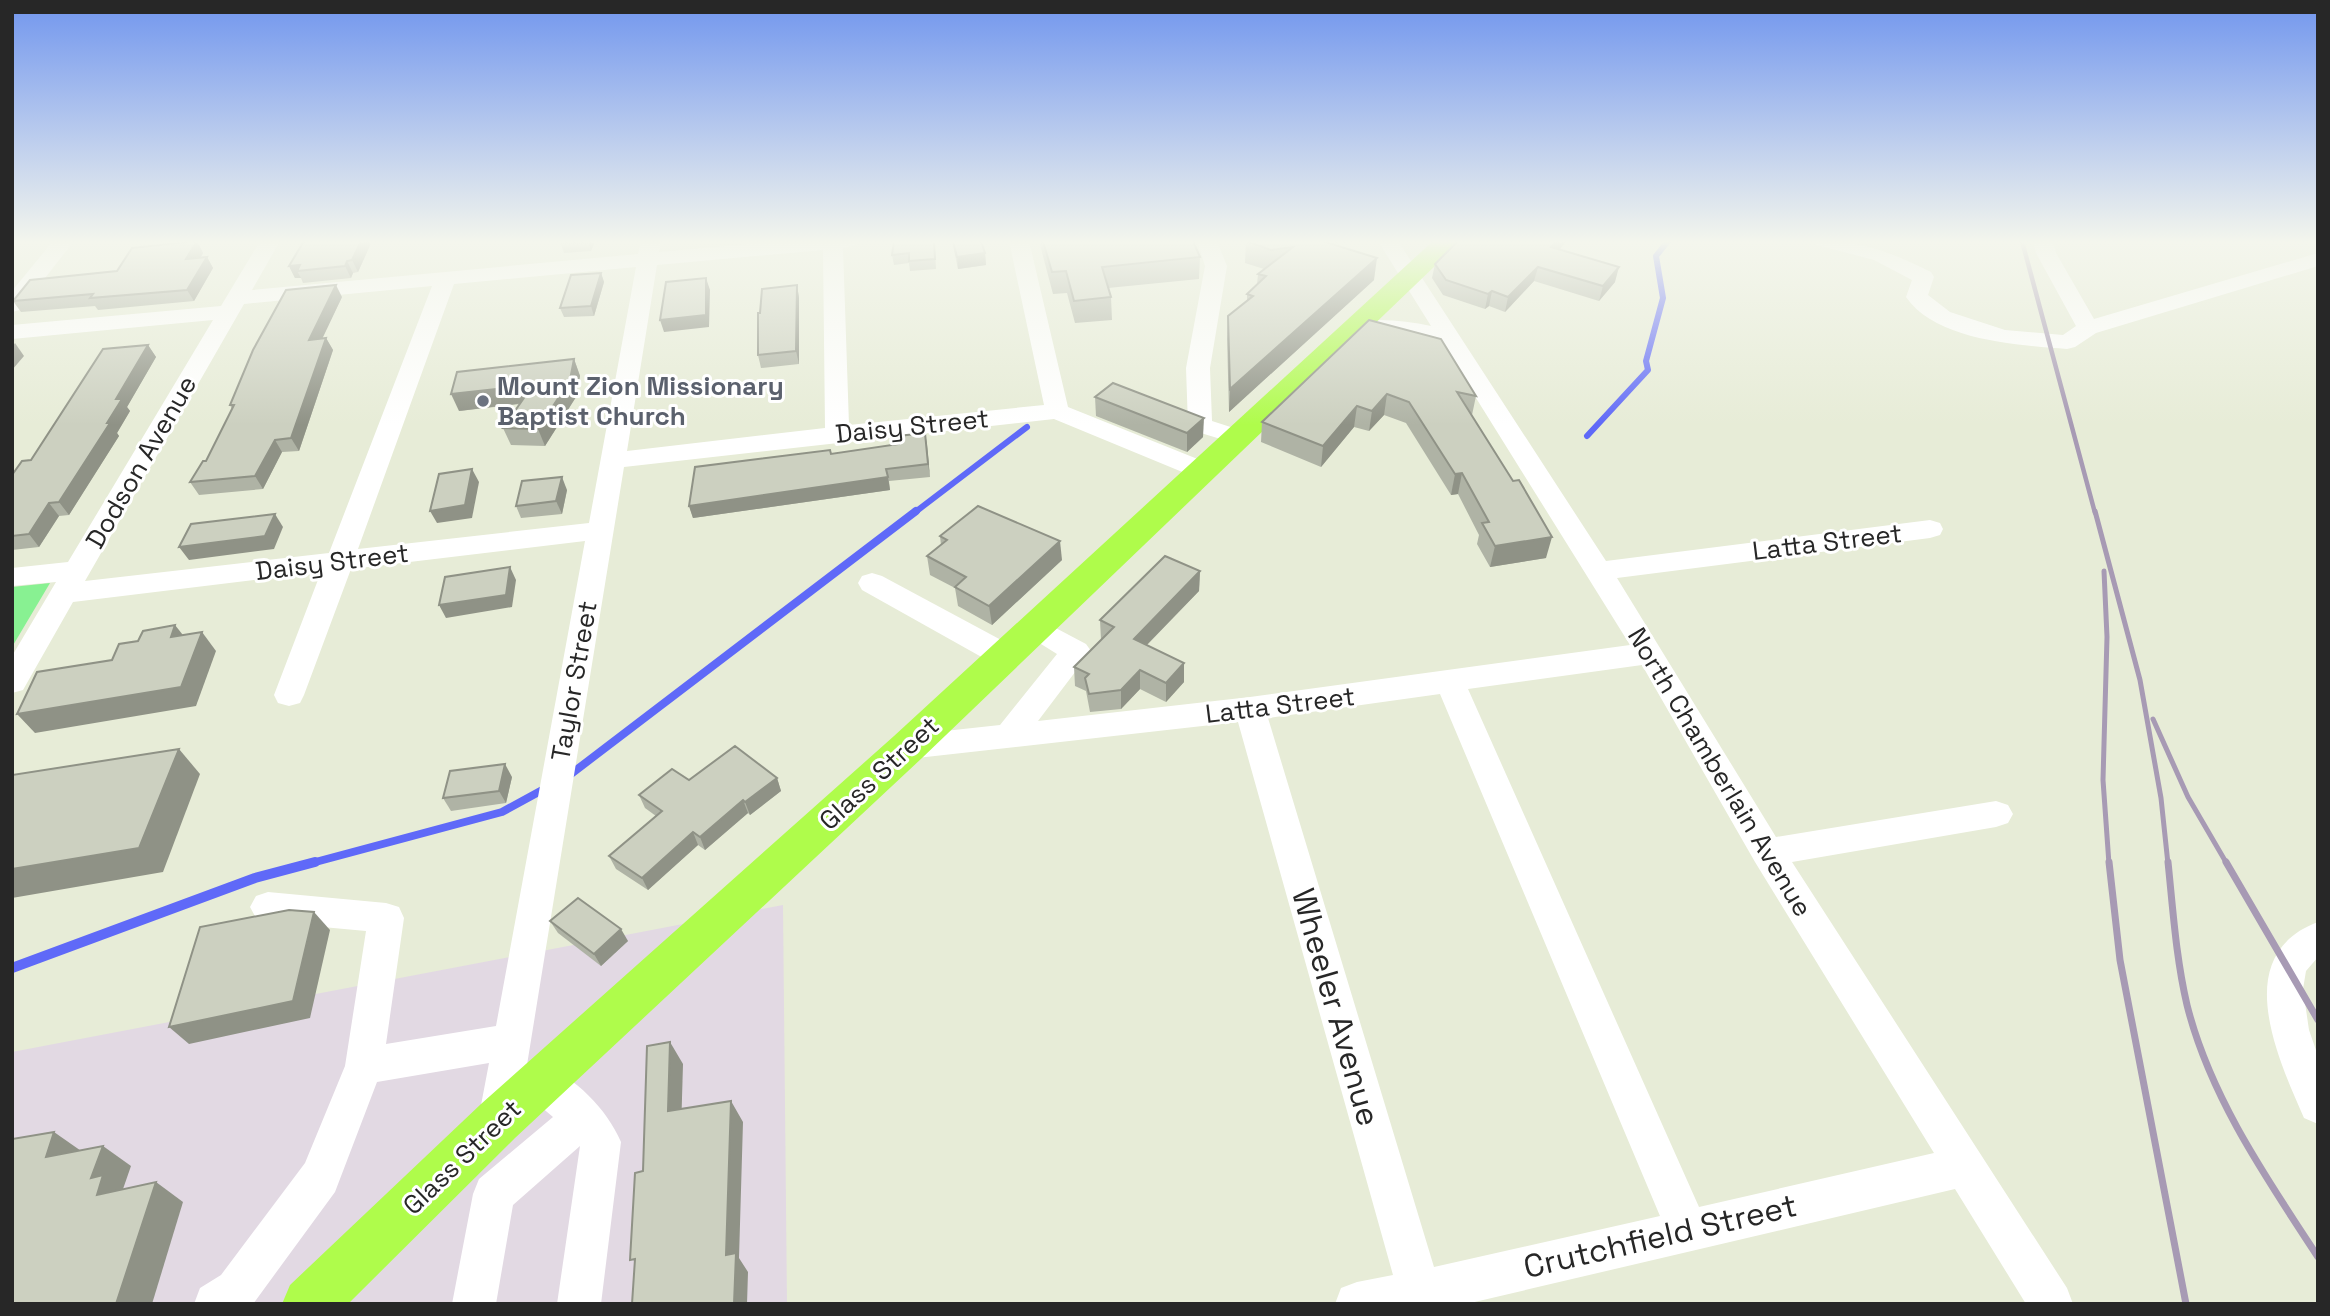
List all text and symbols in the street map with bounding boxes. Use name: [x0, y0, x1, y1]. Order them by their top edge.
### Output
place label: Mount Zion Missionary Baptist Church: [497, 369, 784, 433]
street label: Dodson Avenue: [78, 370, 204, 554]
marker: Mount Zion Missionary Baptist Church: [475, 393, 491, 409]
street label: Daisy Street: [833, 401, 991, 451]
street label: Latta Street: [1750, 516, 1904, 568]
street label: Daisy Street: [253, 536, 411, 588]
street label: Taylor Street: [543, 598, 605, 764]
street label: North Chamberlain Avenue: [1620, 621, 1820, 923]
street label: Latta Street: [1203, 679, 1357, 731]
street label: Glass Street: [812, 709, 946, 837]
street label: Wheeler Avenue: [1283, 884, 1389, 1130]
street label: Glass Street: [396, 1092, 528, 1222]
street label: Crutchfield Street: [1519, 1185, 1801, 1287]

